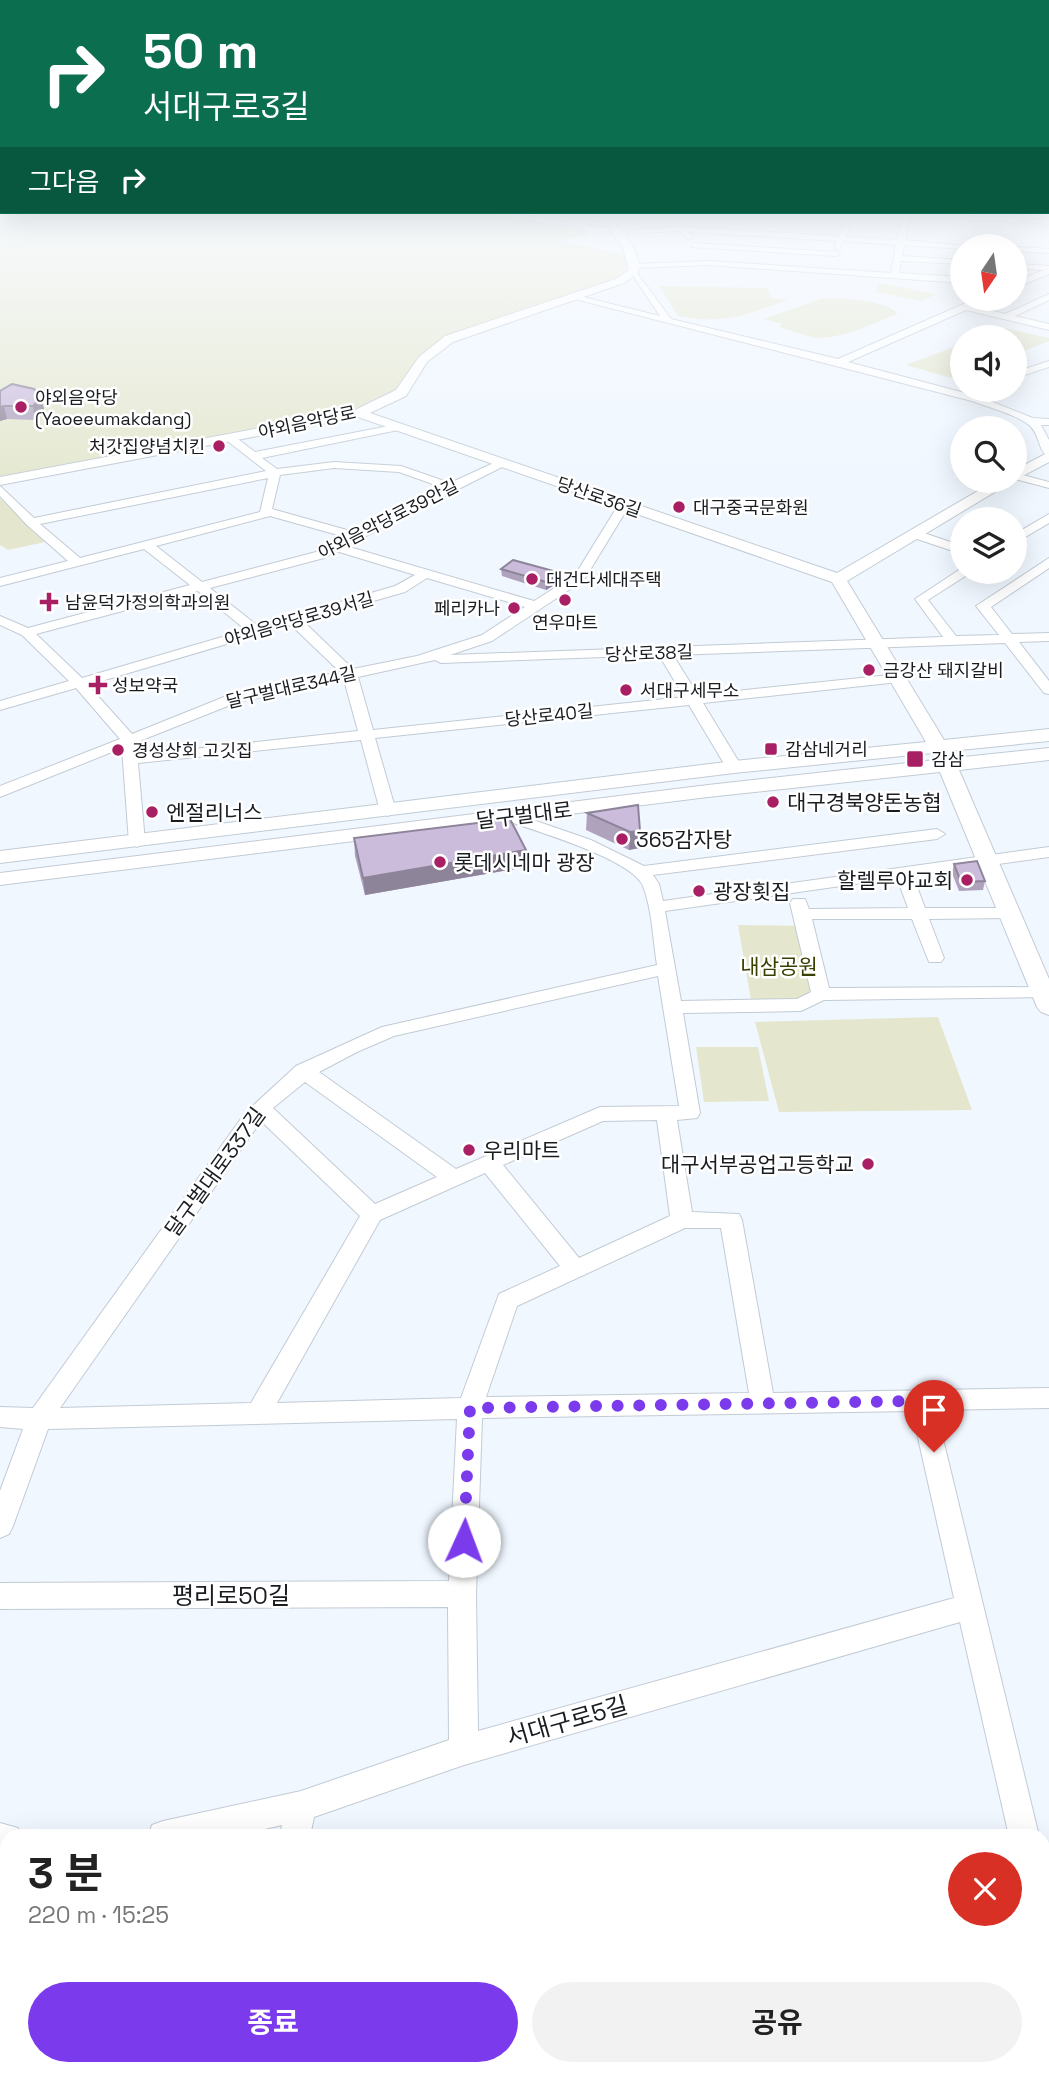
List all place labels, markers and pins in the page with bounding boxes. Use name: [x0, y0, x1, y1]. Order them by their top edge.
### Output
place label: 야외음악당 (Yaoeeumakdang): [35, 386, 191, 430]
marker: 야외음악당 (Yaoeeumakdang): [13, 399, 29, 415]
place label: 처갓집양념치킨: [89, 435, 205, 458]
marker: 처갓집양념치킨: [211, 438, 227, 454]
place label: 대구중국문화원: [693, 496, 809, 519]
marker: 대구중국문화원: [671, 499, 687, 515]
place label: 대건다세대주택: [546, 568, 662, 591]
marker: 대건다세대주택: [524, 571, 540, 587]
place label: 남윤덕가정의학과의원: [65, 591, 231, 614]
marker: 남윤덕가정의학과의원: [39, 592, 59, 612]
marker: 연우마트: [557, 592, 573, 608]
place label: 페리카나: [434, 597, 500, 620]
marker: 페리카나: [506, 600, 522, 616]
place label: 연우마트: [532, 611, 598, 634]
place label: 금강산 돼지갈비: [883, 659, 1004, 682]
marker: 금강산 돼지갈비: [861, 662, 877, 678]
place label: 성보약국: [112, 674, 178, 697]
marker: 성보약국: [90, 677, 106, 693]
place label: 서대구세무소: [640, 679, 739, 702]
marker: 서대구세무소: [618, 682, 634, 698]
place label: 감삼네거리: [785, 738, 868, 761]
place label: 경성상회 고깃집: [132, 739, 253, 762]
marker: 감삼네거리: [763, 741, 779, 757]
marker: 경성상회 고깃집: [110, 742, 126, 758]
place label: 감삼: [931, 748, 964, 771]
marker: 감삼: [905, 749, 925, 769]
place label: 대구경북양돈농협: [787, 789, 942, 816]
marker: 대구경북양돈농협: [765, 794, 781, 810]
place label: 엔절리너스: [166, 799, 263, 826]
marker: 엔절리너스: [144, 804, 160, 820]
place label: 365감자탕: [636, 826, 732, 853]
marker: 365감자탕: [614, 831, 630, 847]
place label: 롯데시네마 광장: [454, 849, 595, 876]
marker: 롯데시네마 광장: [432, 854, 448, 870]
place label: 할렐루야교회: [837, 867, 953, 894]
marker: 할렐루야교회: [959, 872, 975, 888]
place label: 광장횟집: [713, 878, 790, 905]
marker: 광장횟집: [691, 883, 707, 899]
place label: 우리마트: [483, 1137, 560, 1164]
marker: 우리마트: [461, 1142, 477, 1158]
place label: 대구서부공업고등학교: [661, 1151, 854, 1178]
marker: 대구서부공업고등학교: [860, 1156, 876, 1172]
pin: [904, 1380, 964, 1452]

